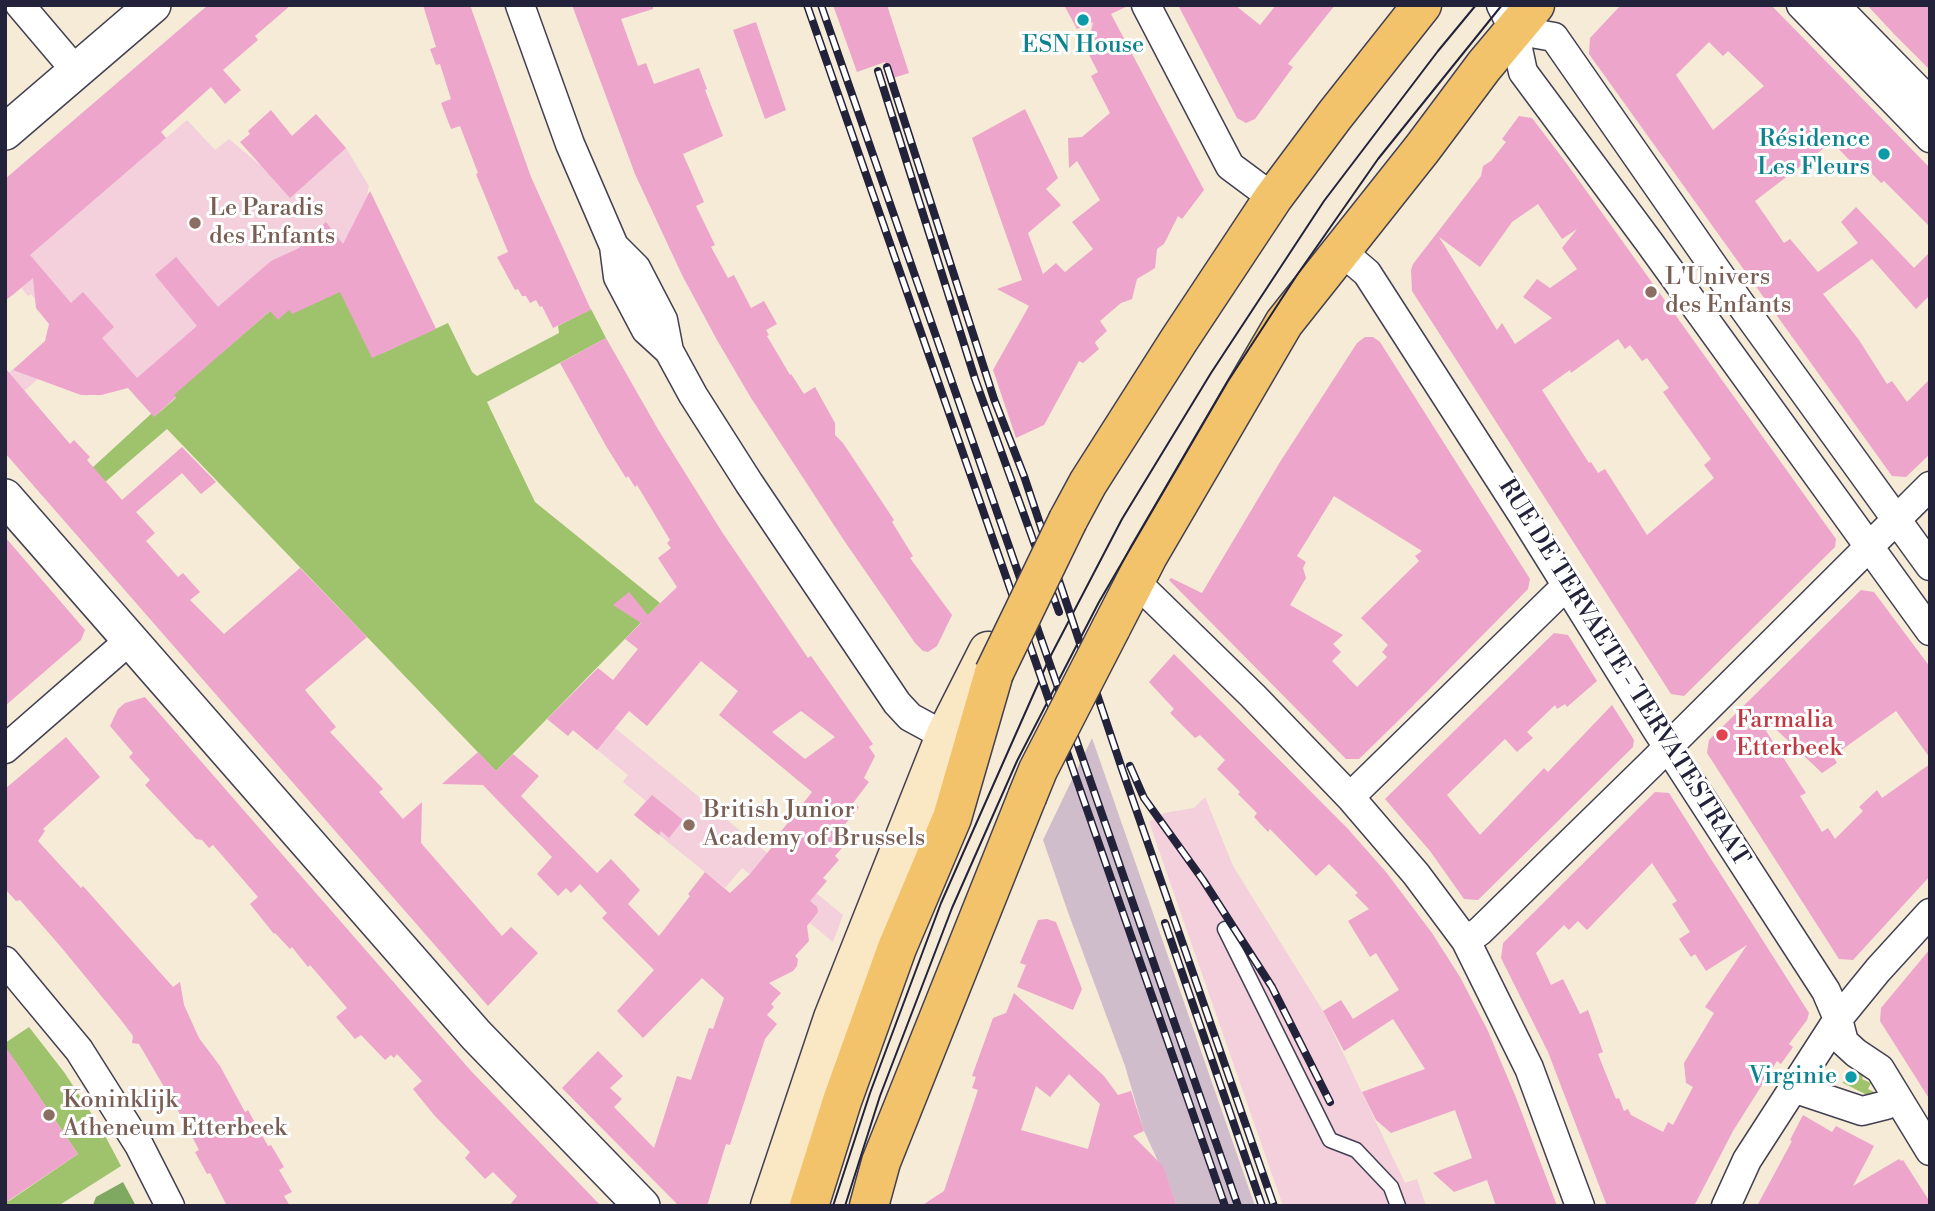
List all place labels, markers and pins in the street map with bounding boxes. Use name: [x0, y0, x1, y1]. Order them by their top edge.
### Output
marker: ESN House: [1075, 12, 1091, 28]
place label: ESN House: [1022, 32, 1144, 60]
place label: Résidence Les Fleurs: [1757, 126, 1870, 182]
marker: Résidence Les Fleurs: [1876, 146, 1892, 162]
place label: Le Paradis des Enfants: [209, 195, 335, 251]
marker: Le Paradis des Enfants: [187, 215, 203, 231]
place label: L'Univers des Enfants: [1665, 264, 1791, 320]
marker: L'Univers des Enfants: [1643, 284, 1659, 300]
place label: Farmalia Etterbeek: [1736, 707, 1842, 763]
marker: Farmalia Etterbeek: [1714, 727, 1730, 743]
place label: British Junior Academy of Brussels: [703, 797, 925, 853]
marker: British Junior Academy of Brussels: [681, 817, 697, 833]
place label: Virginie: [1748, 1063, 1837, 1091]
marker: Virginie: [1843, 1069, 1859, 1085]
place label: Koninklijk Atheneum Etterbeek: [63, 1087, 287, 1143]
marker: Koninklijk Atheneum Etterbeek: [41, 1107, 57, 1123]

